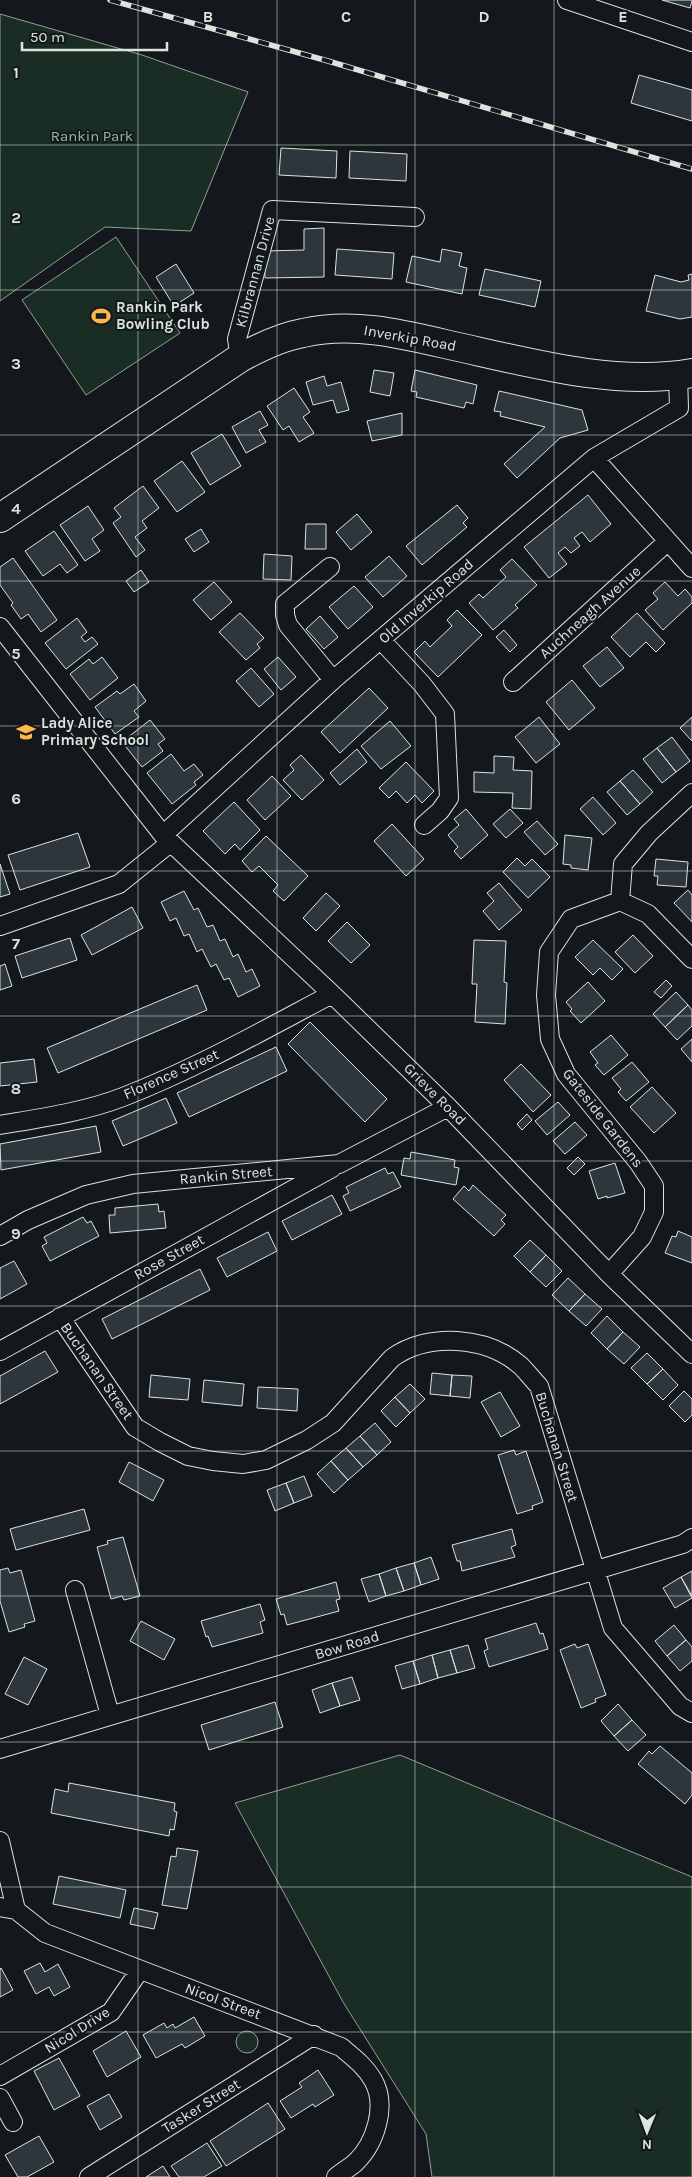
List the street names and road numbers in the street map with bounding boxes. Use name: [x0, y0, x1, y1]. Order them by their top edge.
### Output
street label: Kilbrannan Drive: [232, 214, 278, 330]
street label: Inverkip Road: [362, 321, 458, 355]
street label: Old Inverkip Road: [375, 555, 477, 647]
street label: Auchneagh Avenue: [536, 562, 644, 662]
street label: Florence Street: [120, 1045, 222, 1103]
street label: Grieve Road: [400, 1059, 470, 1129]
street label: Gateside Gardens: [559, 1065, 647, 1171]
street label: Rankin Street: [179, 1162, 274, 1188]
street label: Rose Street: [131, 1230, 208, 1284]
street label: Buchanan Street: [57, 1319, 137, 1423]
street label: Buchanan Street: [532, 1390, 582, 1505]
street label: Bow Road: [313, 1627, 381, 1663]
street label: Nicol Street: [183, 1979, 264, 2023]
street label: Nicol Drive: [41, 2003, 113, 2057]
street label: Tasker Street: [159, 2075, 244, 2137]

